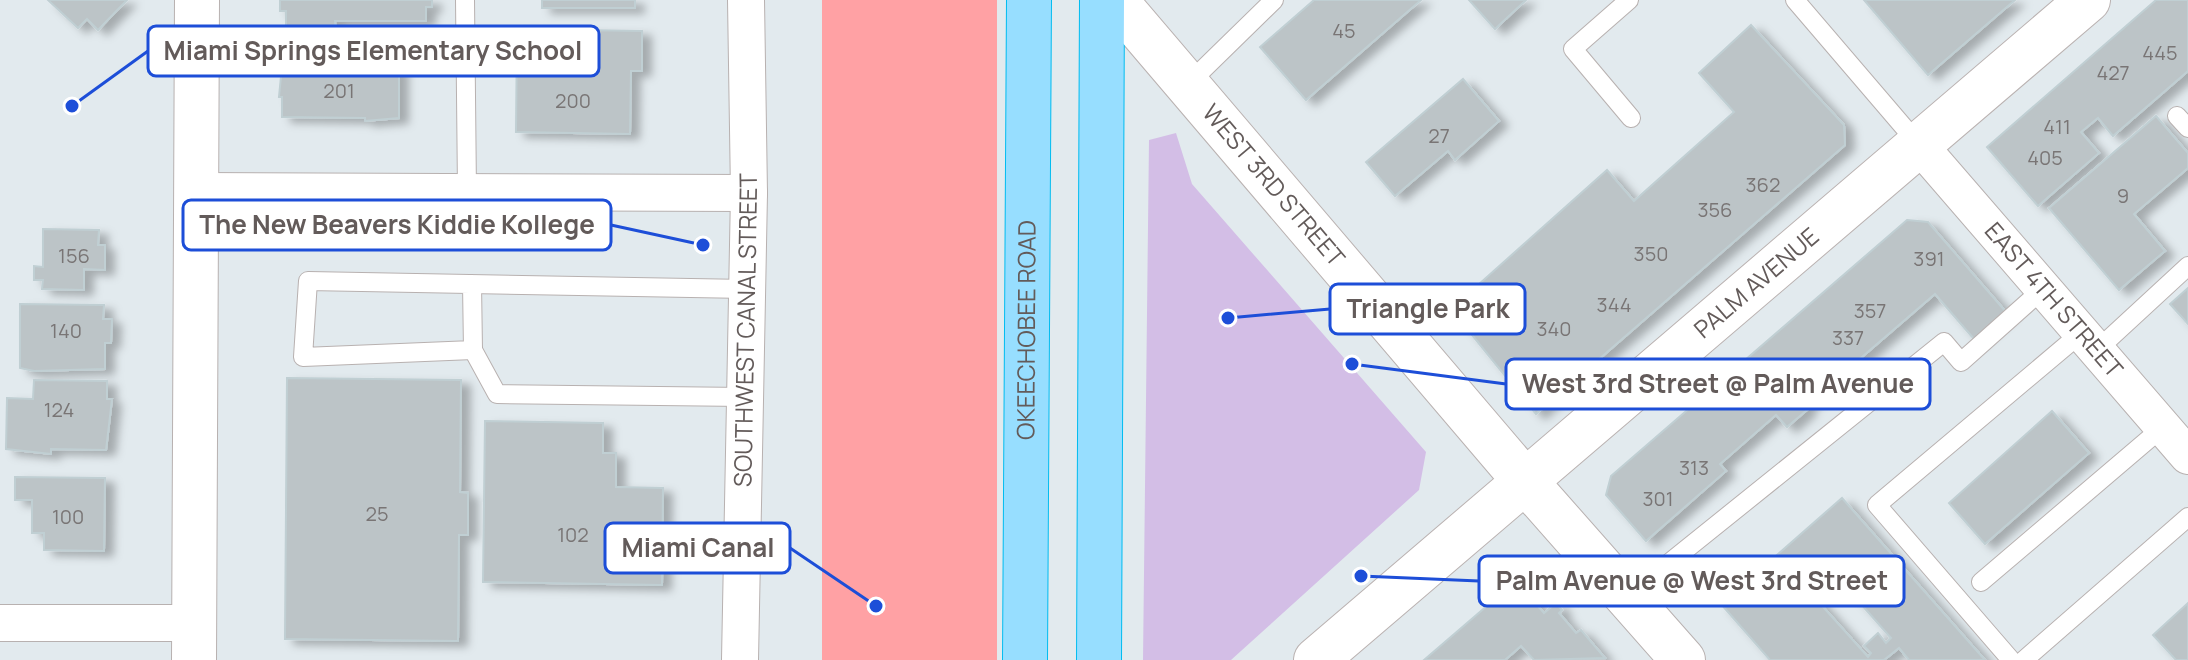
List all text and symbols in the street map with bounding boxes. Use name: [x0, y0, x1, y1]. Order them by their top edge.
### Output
house number: 45: [1332, 17, 1356, 44]
callout: Miami Springs Elementary School: [148, 26, 599, 76]
text: Miami Springs Elementary School: [164, 32, 582, 68]
house number: 445: [2142, 39, 2178, 66]
house number: 427: [2096, 59, 2130, 86]
house number: 201: [323, 77, 355, 104]
house number: 200: [555, 87, 591, 114]
street label: WEST 3RD STREET: [1196, 96, 1354, 274]
house number: 411: [2043, 113, 2071, 140]
house number: 27: [1428, 122, 1450, 149]
house number: 405: [2027, 144, 2063, 171]
house number: 362: [1746, 171, 1780, 198]
street label: SOUTHWEST CANAL STREET: [725, 172, 764, 487]
house number: 9: [2117, 182, 2129, 209]
house number: 356: [1697, 196, 1733, 223]
callout: The New Beavers Kiddie Kollege: [183, 200, 611, 250]
text: The New Beavers Kiddie Kollege: [199, 206, 595, 242]
street label: EAST 4TH STREET: [1978, 214, 2132, 385]
street label: PALM AVENUE: [1686, 219, 1825, 345]
street label: OKEECHOBEE ROAD: [1008, 220, 1043, 440]
house number: 350: [1634, 240, 1668, 267]
house number: 156: [58, 242, 90, 269]
house number: 391: [1913, 245, 1945, 272]
callout: Triangle Park: [1330, 284, 1525, 334]
text: Triangle Park: [1346, 290, 1511, 326]
house number: 344: [1597, 291, 1631, 318]
house number: 357: [1854, 297, 1886, 324]
house number: 340: [1536, 315, 1572, 342]
house number: 140: [50, 317, 82, 344]
house number: 337: [1832, 324, 1864, 351]
callout: West 3rd Street @ Palm Avenue: [1506, 359, 1930, 409]
text: West 3rd Street @ Palm Avenue: [1522, 365, 1914, 401]
house number: 124: [44, 396, 74, 423]
house number: 313: [1679, 454, 1709, 481]
house number: 301: [1642, 485, 1674, 512]
house number: 25: [366, 500, 388, 527]
house number: 100: [52, 503, 84, 530]
house number: 102: [557, 521, 589, 548]
callout: Miami Canal: [605, 523, 790, 573]
text: Miami Canal: [621, 529, 775, 565]
callout: Palm Avenue @ West 3rd Street: [1479, 556, 1904, 606]
text: Palm Avenue @ West 3rd Street: [1496, 562, 1888, 598]

